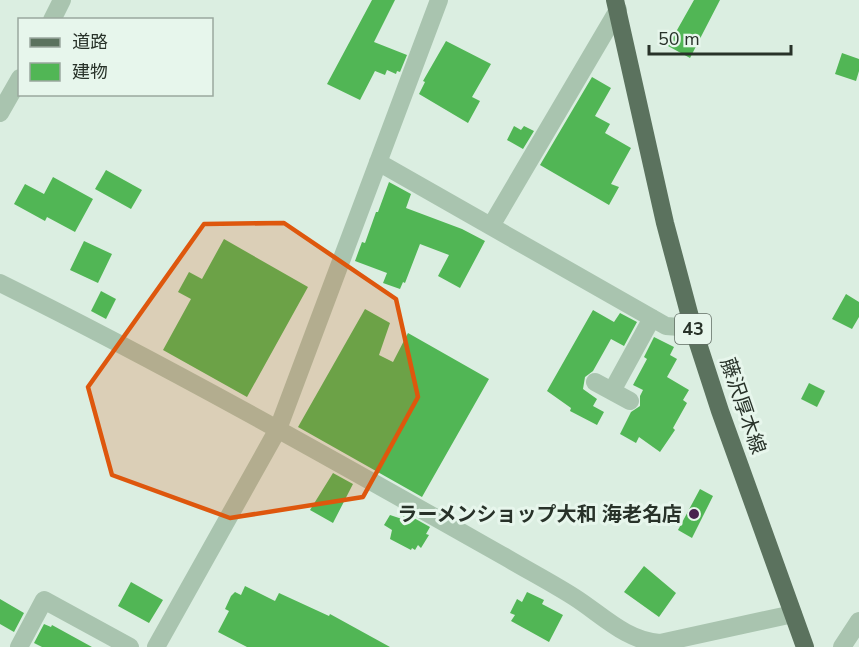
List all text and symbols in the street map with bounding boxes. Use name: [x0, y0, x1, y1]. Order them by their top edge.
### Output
legend: [18, 18, 213, 96]
scale bar: [649, 18, 792, 56]
text: 50 m: [658, 27, 700, 51]
text: 道路: [72, 30, 108, 54]
text: 建物: [72, 60, 108, 84]
road number: 43: [675, 314, 711, 344]
street label: 藤沢厚木線: [714, 354, 772, 458]
place label: ラーメンショップ大和 海老名店: [397, 501, 682, 528]
marker: ラーメンショップ大和 海老名店: [687, 507, 701, 521]

